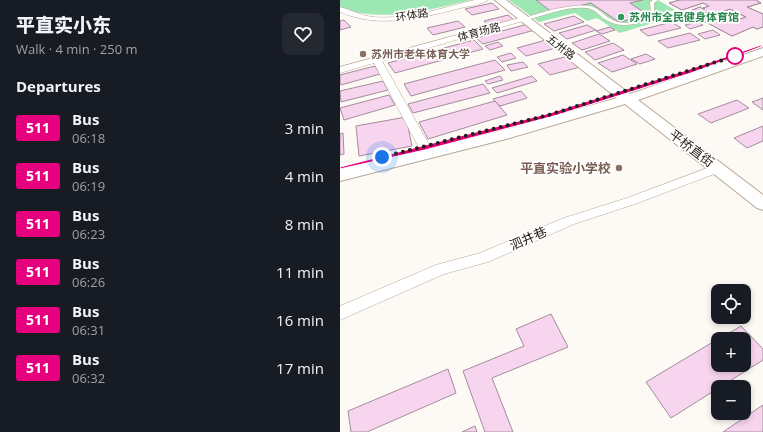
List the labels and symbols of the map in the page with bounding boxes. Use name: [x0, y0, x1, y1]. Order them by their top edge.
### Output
street label: 环体路: [394, 5, 429, 24]
place label: 苏州市全民健身体育馆: [629, 9, 739, 24]
marker: 苏州市全民健身体育馆: [616, 12, 626, 22]
street label: 体育场路: [456, 19, 502, 44]
street label: 五卅路: [544, 31, 579, 63]
place label: 苏州市老年体育大学: [371, 46, 470, 61]
unlabelled marker: [726, 47, 744, 65]
marker: 苏州市老年体育大学: [358, 49, 368, 59]
street label: 平桥直街: [666, 125, 718, 171]
your location: [372, 147, 392, 167]
place label: 平直实验小学校: [520, 159, 611, 177]
marker: 平直实验小学校: [614, 163, 624, 173]
street label: 泗井巷: [507, 222, 549, 254]

